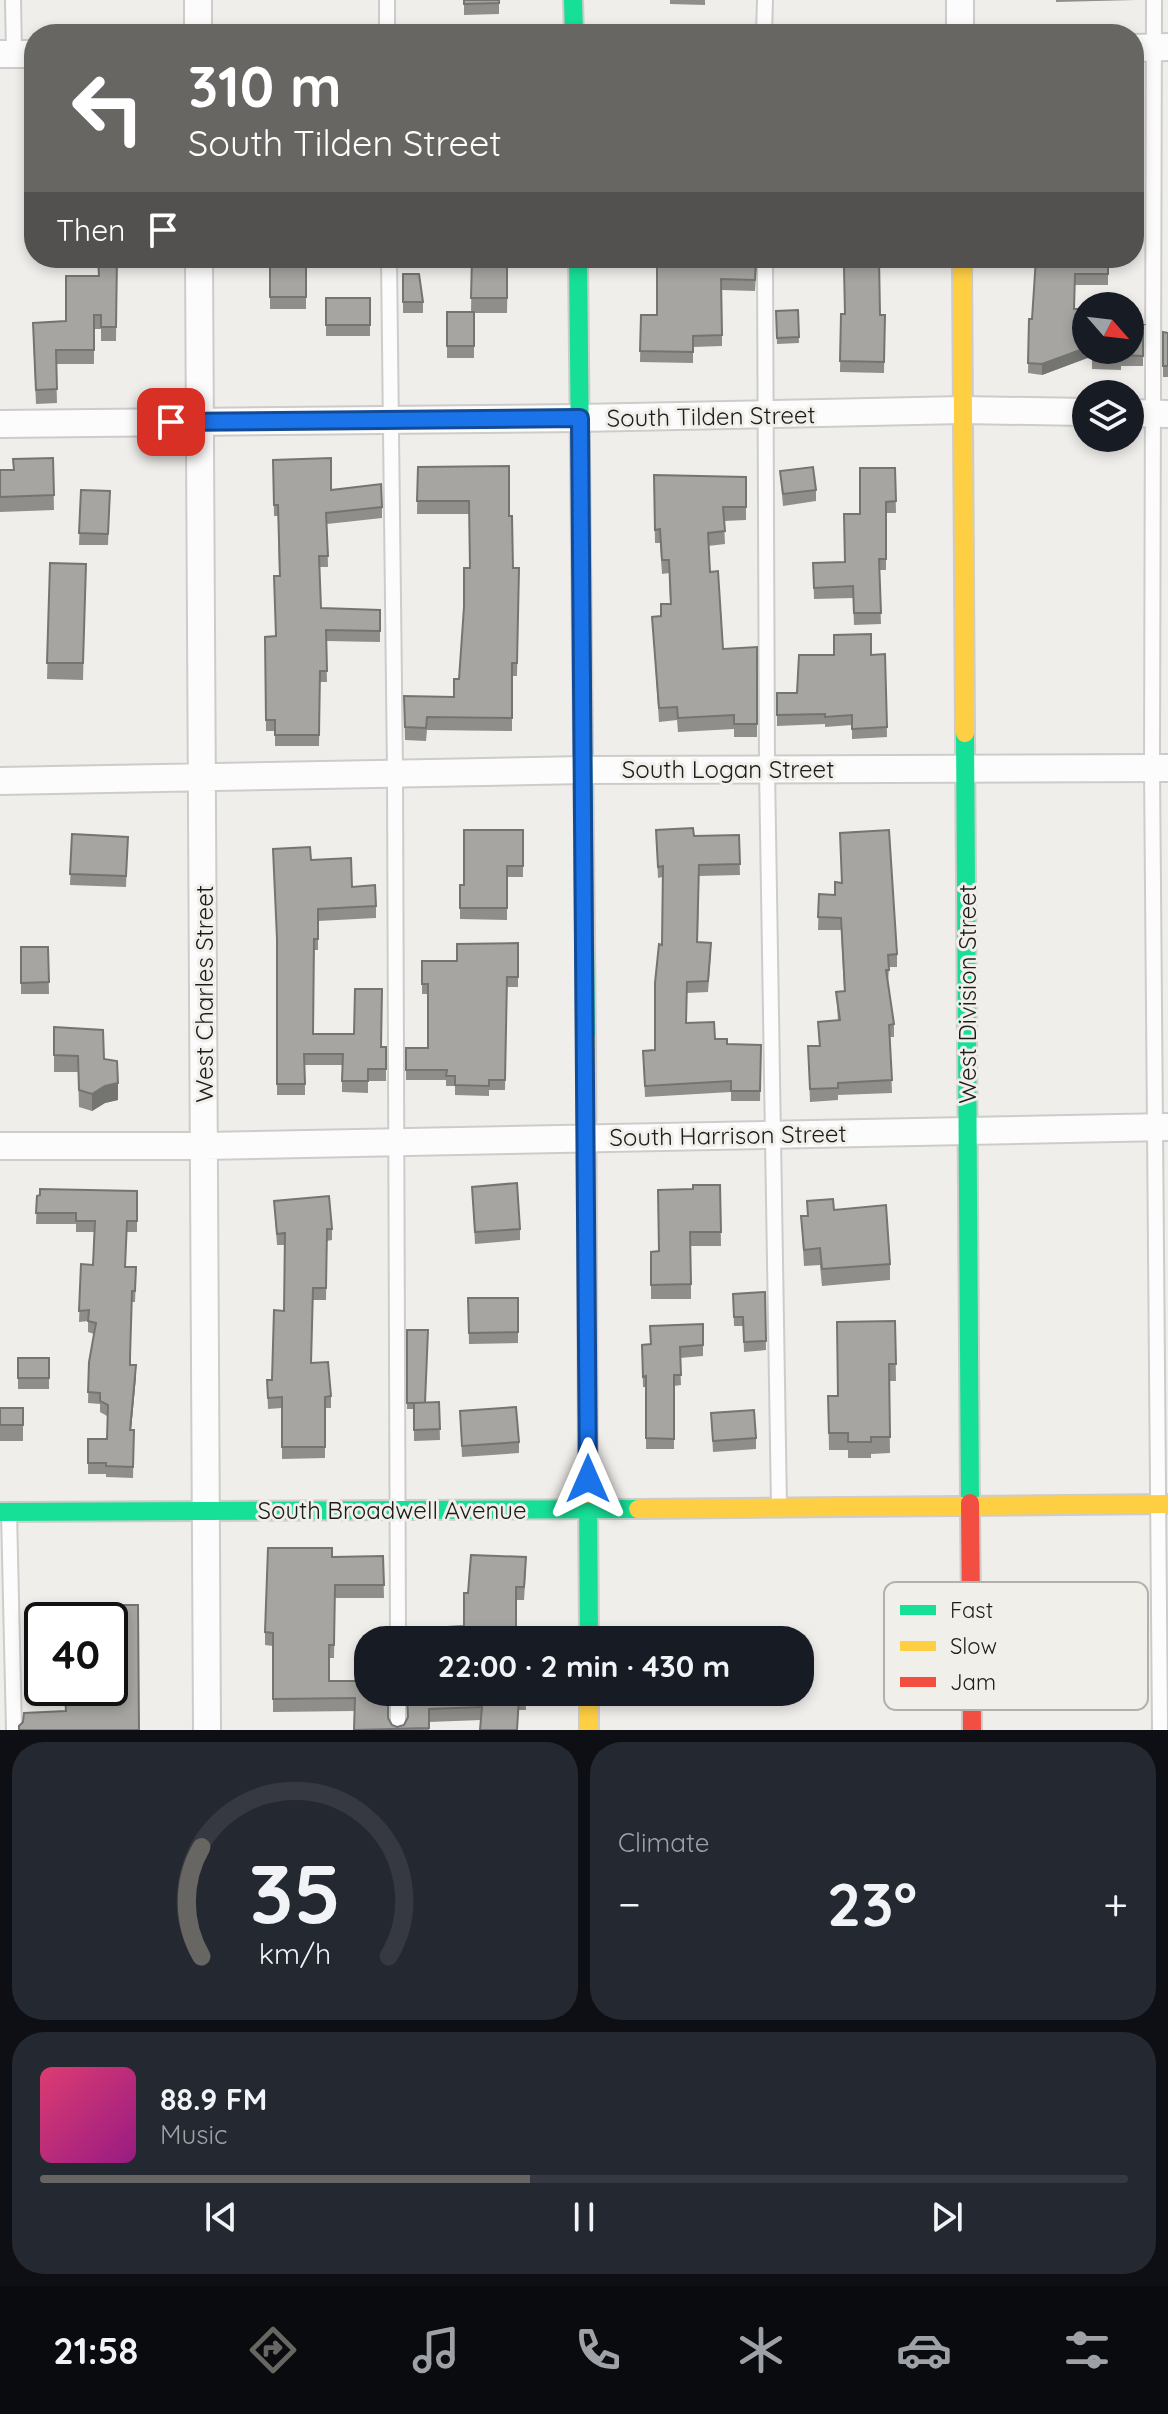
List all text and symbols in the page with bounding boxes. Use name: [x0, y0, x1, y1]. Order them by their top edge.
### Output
text: 310 m: [188, 51, 342, 121]
icon: left: [56, 56, 160, 160]
text: South Tilden Street: [188, 120, 502, 165]
icon: arrive: [141, 208, 185, 252]
text: Then: [56, 211, 125, 249]
north arrow: [1072, 292, 1144, 364]
map controls: [1072, 292, 1144, 452]
button: layers: [1072, 380, 1144, 452]
pin: [137, 388, 205, 456]
street label: South Tilden Street: [606, 399, 816, 433]
icon: arrive: [149, 400, 193, 444]
street label: South Logan Street: [622, 754, 834, 784]
street label: West Division Street: [952, 884, 982, 1104]
street label: West Charles Street: [189, 885, 219, 1103]
street label: South Harrison Street: [609, 1118, 847, 1152]
position arrow: [546, 1437, 630, 1521]
street label: South Broadwell Avenue: [257, 1495, 527, 1525]
legend: [884, 1582, 1148, 1710]
text: Fast: [950, 1596, 993, 1624]
speed limit sign: 40: [24, 1602, 128, 1706]
text: Slow: [950, 1632, 997, 1660]
text: 22:00 · 2 min · 430 m: [438, 1647, 730, 1685]
text: Jam: [950, 1668, 996, 1696]
text: Climate: [618, 1826, 709, 1859]
text: 35: [249, 1840, 341, 1944]
text: 23°: [827, 1866, 917, 1941]
text: −: [618, 1876, 641, 1931]
text: +: [1103, 1876, 1128, 1931]
text: km/h: [259, 1935, 331, 1971]
text: 88.9 FM: [160, 2080, 267, 2118]
text: Music: [160, 2118, 228, 2151]
icon: previous: [199, 2195, 243, 2239]
icon: pause: [562, 2195, 606, 2239]
icon: next: [925, 2195, 969, 2239]
icon: directions: [245, 2322, 301, 2378]
icon: music: [408, 2322, 464, 2378]
icon: phone: [570, 2322, 626, 2378]
icon: climate: [733, 2322, 789, 2378]
icon: car: [896, 2322, 952, 2378]
icon: filters: [1059, 2322, 1115, 2378]
text: 21:58: [53, 2328, 138, 2373]

